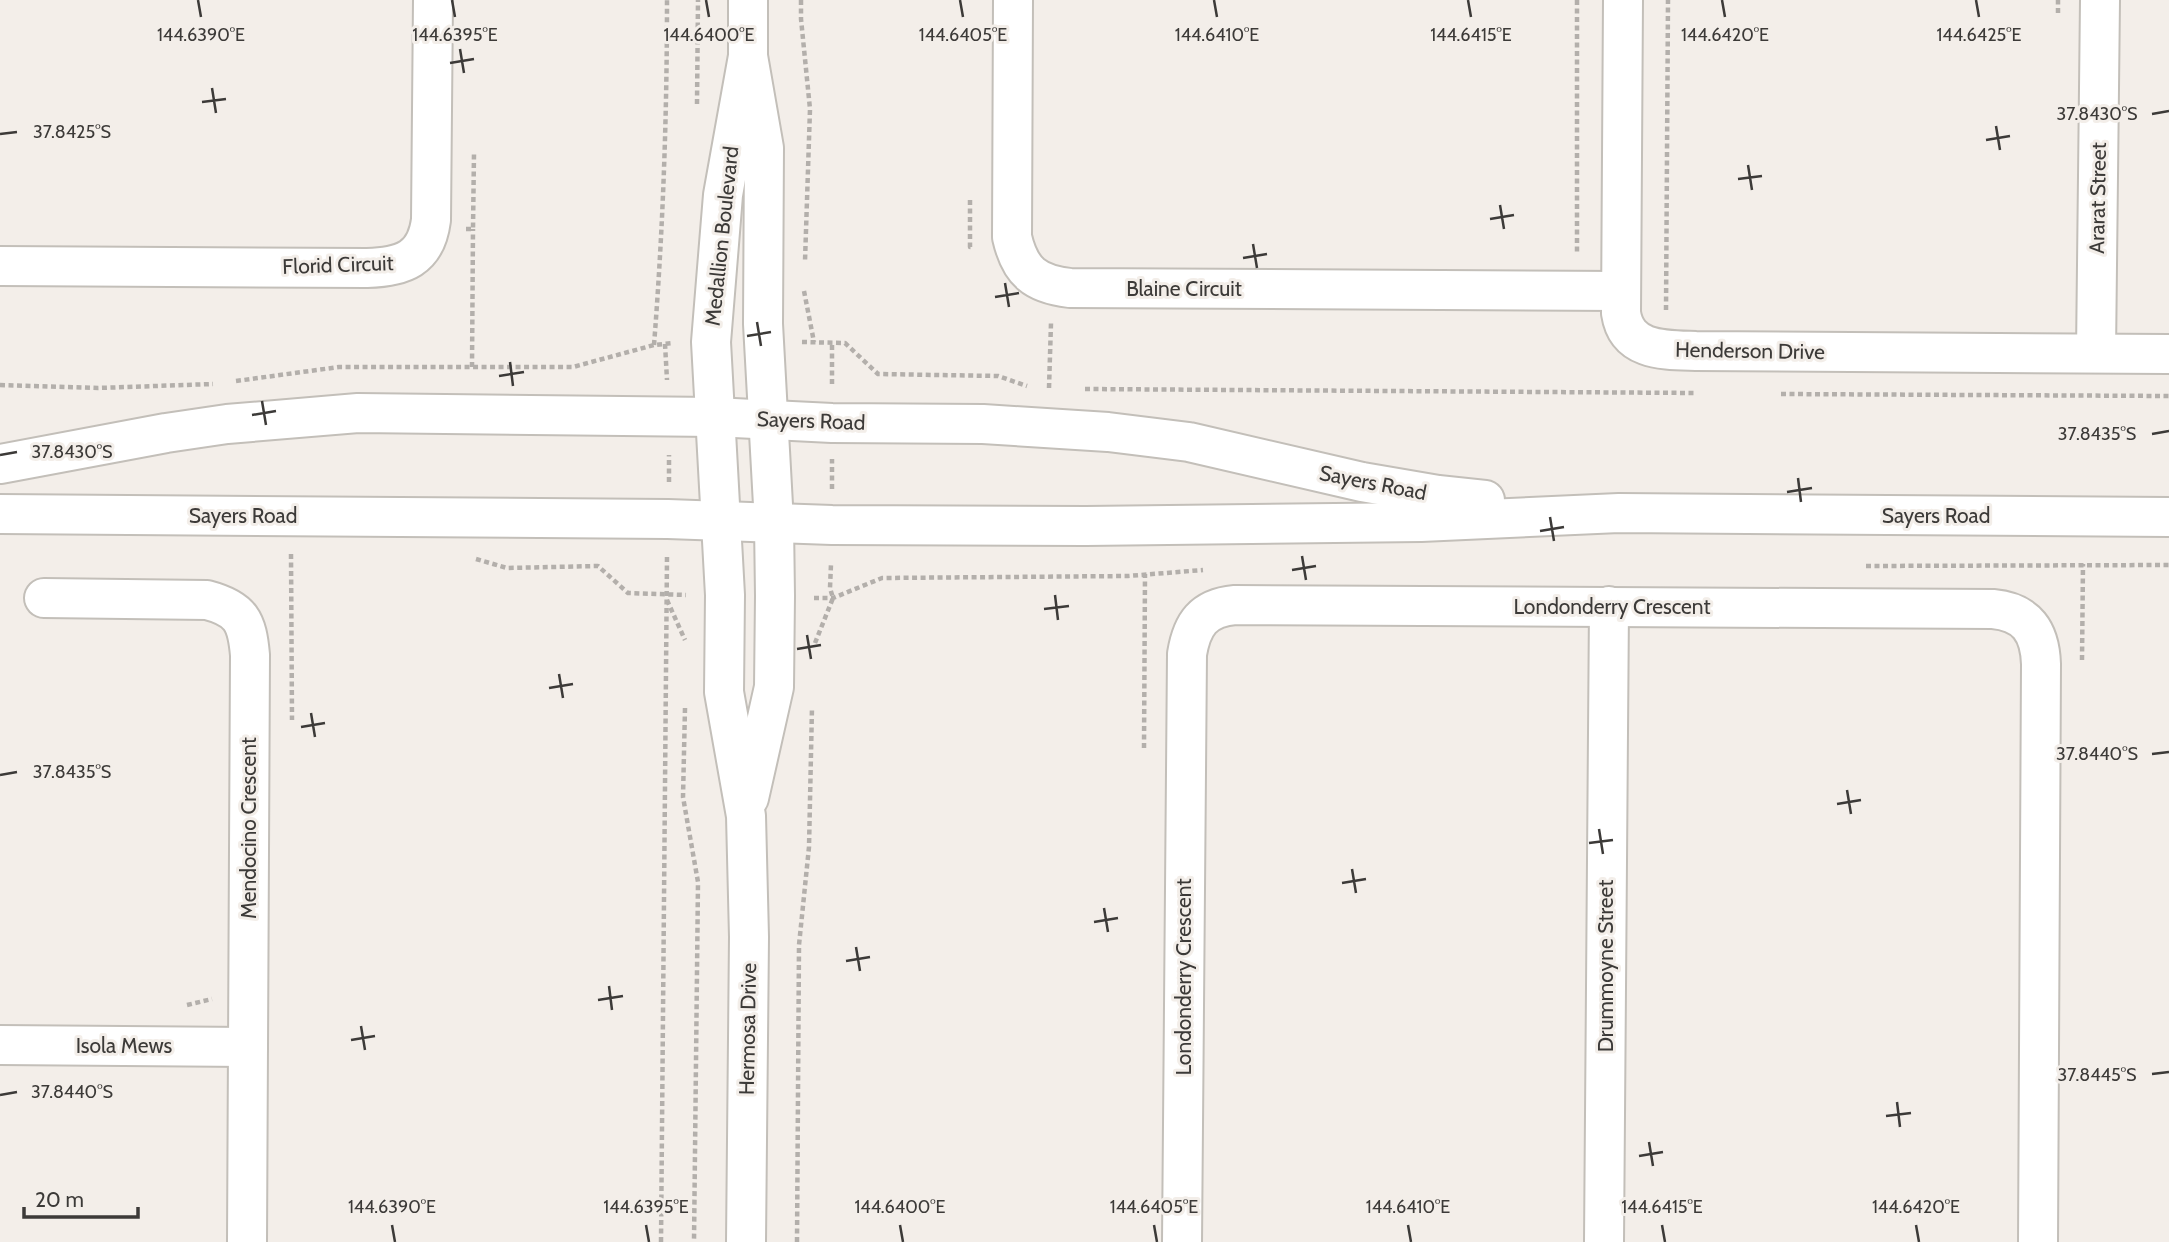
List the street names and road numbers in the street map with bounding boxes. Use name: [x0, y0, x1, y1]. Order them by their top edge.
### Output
street label: Ararat Street: [2084, 142, 2111, 254]
street label: Medallion Boulevard: [700, 145, 743, 327]
street label: Florid Circuit: [282, 250, 394, 279]
street label: Blaine Circuit: [1126, 276, 1242, 301]
street label: Henderson Drive: [1675, 337, 1825, 364]
street label: Sayers Road: [756, 406, 866, 435]
street label: Sayers Road: [1317, 460, 1429, 505]
street label: Sayers Road: [189, 503, 297, 528]
street label: Sayers Road: [1882, 503, 1990, 528]
street label: Londonderry Crescent: [1514, 594, 1710, 619]
street label: Mendocino Crescent: [236, 737, 261, 919]
street label: Londonderry Crescent: [1171, 879, 1196, 1075]
street label: Drummoyne Street: [1593, 880, 1618, 1052]
street label: Hermosa Drive: [734, 962, 761, 1095]
street label: Isola Mews: [76, 1033, 173, 1058]

